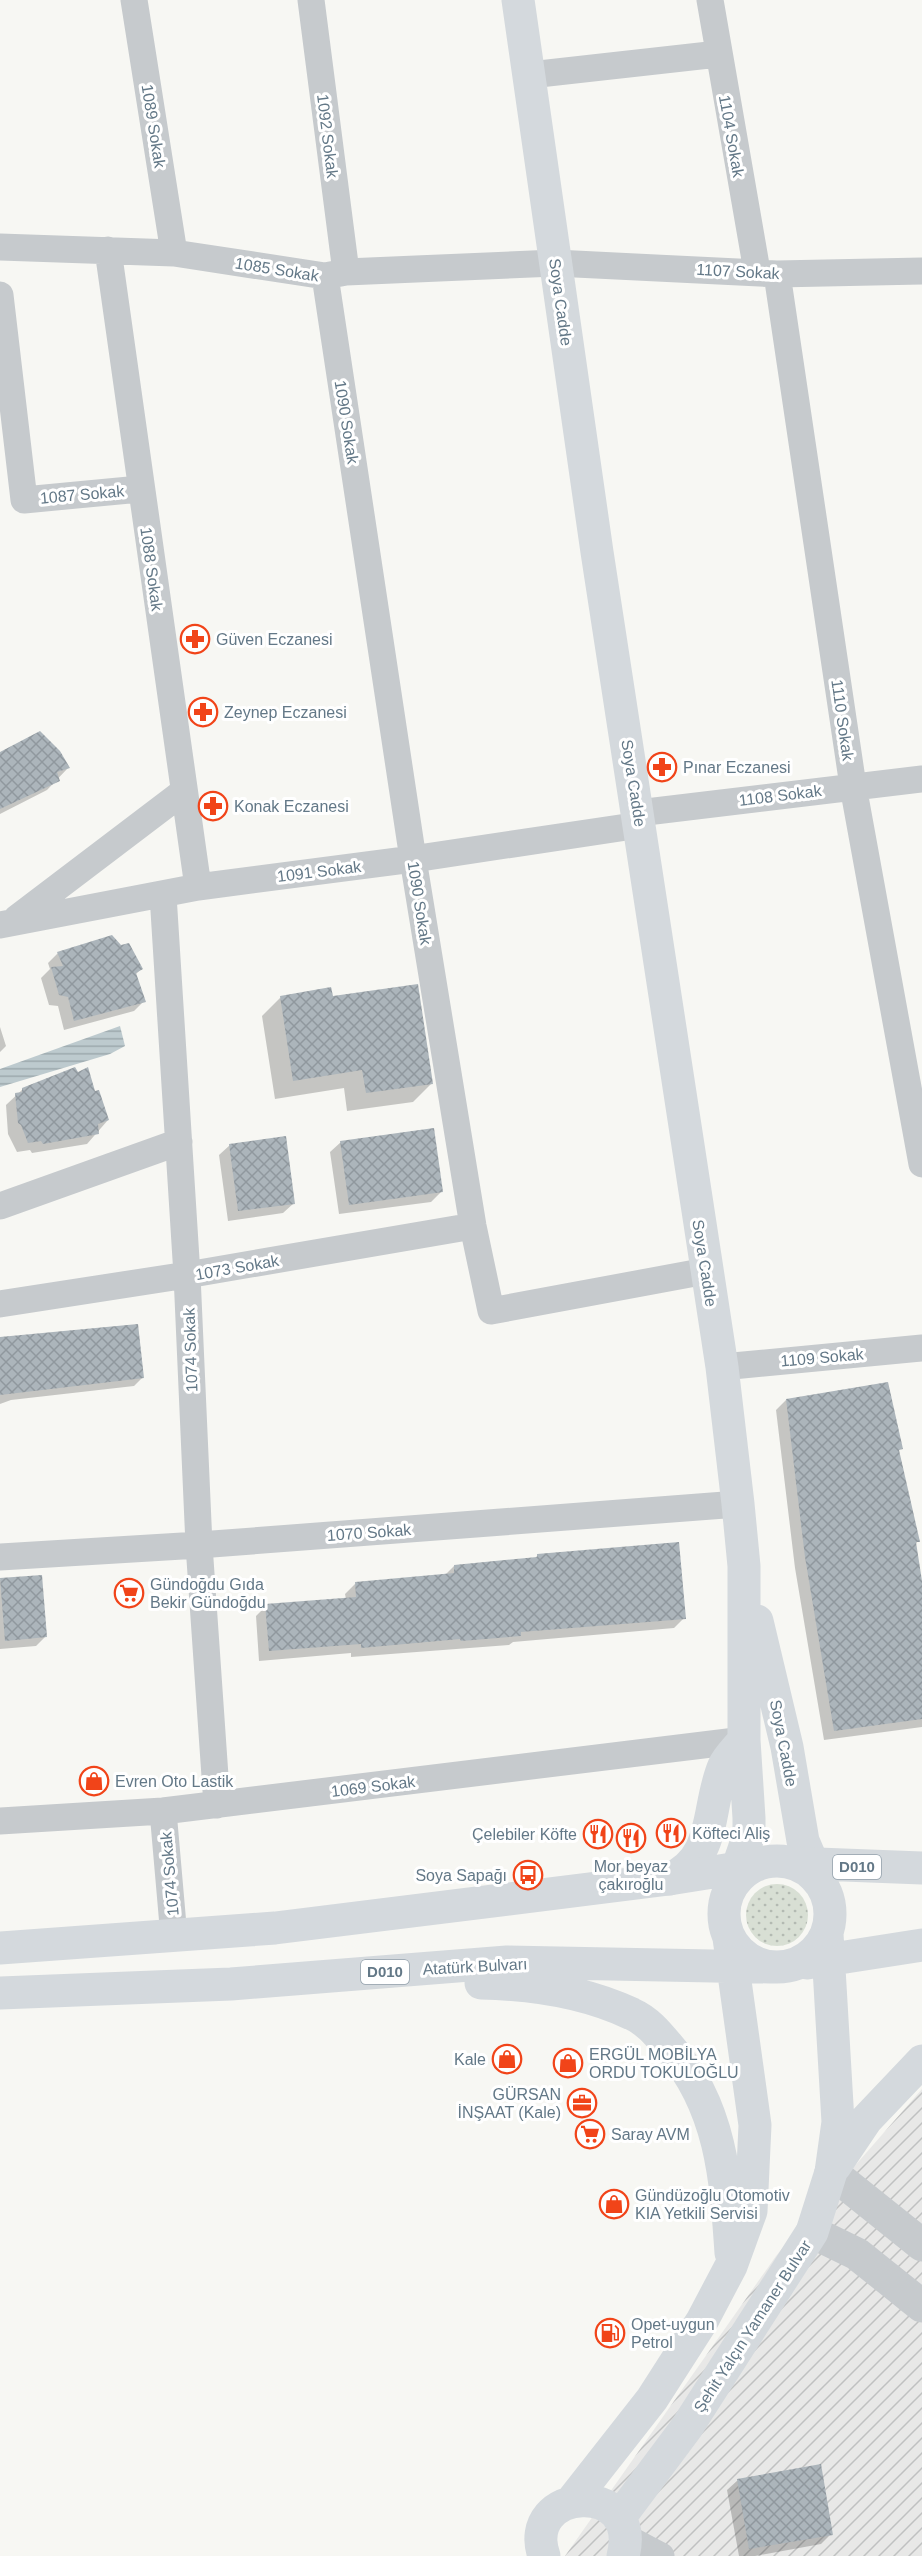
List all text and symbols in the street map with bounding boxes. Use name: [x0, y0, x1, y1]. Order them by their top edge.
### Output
street label: 1089 Sokak: [139, 83, 169, 170]
street label: 1092 Sokak: [314, 93, 341, 180]
street label: 1104 Sokak: [716, 94, 747, 180]
street label: 1085 Sokak: [234, 254, 321, 285]
street label: Soya Cadde: [546, 257, 575, 347]
street label: 1107 Sokak: [696, 261, 781, 282]
street label: 1090 Sokak: [332, 379, 362, 466]
street label: 1087 Sokak: [39, 482, 126, 507]
street label: 1088 Sokak: [137, 526, 166, 613]
pharmacy icon: Güven Eczanesi: [179, 623, 211, 655]
place label: Güven Eczanesi: [216, 631, 333, 648]
street label: 1110 Sokak: [828, 678, 857, 763]
pharmacy icon: Zeynep Eczanesi: [187, 696, 219, 728]
place label: Zeynep Eczanesi: [224, 704, 347, 721]
street label: Soya Cadde: [618, 738, 649, 828]
pharmacy icon: Pınar Eczanesi: [646, 751, 678, 783]
place label: Pınar Eczanesi: [683, 759, 791, 776]
street label: 1108 Sokak: [738, 782, 823, 809]
pharmacy icon: Konak Eczanesi: [197, 790, 229, 822]
place label: Konak Eczanesi: [234, 798, 349, 815]
street label: 1091 Sokak: [276, 858, 363, 885]
street label: 1090 Sokak: [405, 860, 435, 947]
street label: Soya Cadde: [689, 1218, 720, 1308]
street label: 1073 Sokak: [194, 1252, 281, 1283]
street label: 1074 Sokak: [180, 1306, 200, 1393]
street label: 1109 Sokak: [780, 1345, 865, 1370]
street label: 1070 Sokak: [326, 1521, 413, 1544]
place label: Gündoğdu Gıda Bekir Gündoğdu: [150, 1576, 266, 1611]
supermarket icon: Gündoğdu Gıda Bekir Gündoğdu: [113, 1577, 145, 1609]
street label: Soya Cadde: [767, 1698, 800, 1788]
shop icon: Evren Oto Lastik: [78, 1765, 110, 1797]
place label: Evren Oto Lastik: [115, 1773, 234, 1790]
street label: 1069 Sokak: [330, 1773, 417, 1800]
restaurant icon: Köfteci Aliş: [655, 1817, 687, 1849]
restaurant icon: Çelebiler Köfte: [582, 1818, 614, 1850]
restaurant icon: Mor beyaz çakıroğlu: [615, 1822, 647, 1854]
place label: Köfteci Aliş: [692, 1825, 770, 1842]
place label: Çelebiler Köfte: [472, 1826, 577, 1843]
street label: 1074 Sokak: [157, 1830, 182, 1917]
road number: D010: [833, 1855, 881, 1879]
place label: Mor beyaz çakıroğlu: [594, 1858, 668, 1893]
bus stop icon: Soya Sapağı: [512, 1859, 544, 1891]
place label: Soya Sapağı: [415, 1867, 507, 1884]
street label: Atatürk Bulvarı: [422, 1955, 528, 1978]
road number: D010: [361, 1960, 409, 1984]
shop icon: Kale: [491, 2043, 523, 2075]
place label: ERGÜL MOBİLYA ORDU TOKULOĞLU: [589, 2045, 739, 2081]
shop icon: ERGÜL MOBİLYA ORDU TOKULOĞLU: [552, 2047, 584, 2079]
place label: Kale: [454, 2051, 486, 2068]
place label: GÜRSAN İNŞAAT (Kale): [458, 2086, 561, 2121]
office icon: GÜRSAN İNŞAAT (Kale): [566, 2087, 598, 2119]
supermarket icon: Saray AVM: [574, 2118, 606, 2150]
place label: Saray AVM: [611, 2126, 690, 2143]
place label: Gündüzoğlu Otomotiv KIA Yetkili Servisi: [635, 2187, 790, 2222]
shop icon: Gündüzoğlu Otomotiv KIA Yetkili Servisi: [598, 2188, 630, 2220]
street label: Şehit Yalçın Yamaner Bulvar: [690, 2237, 815, 2415]
place label: Opet-uygun Petrol: [631, 2316, 715, 2351]
fuel station icon: Opet-uygun Petrol: [594, 2317, 626, 2349]

